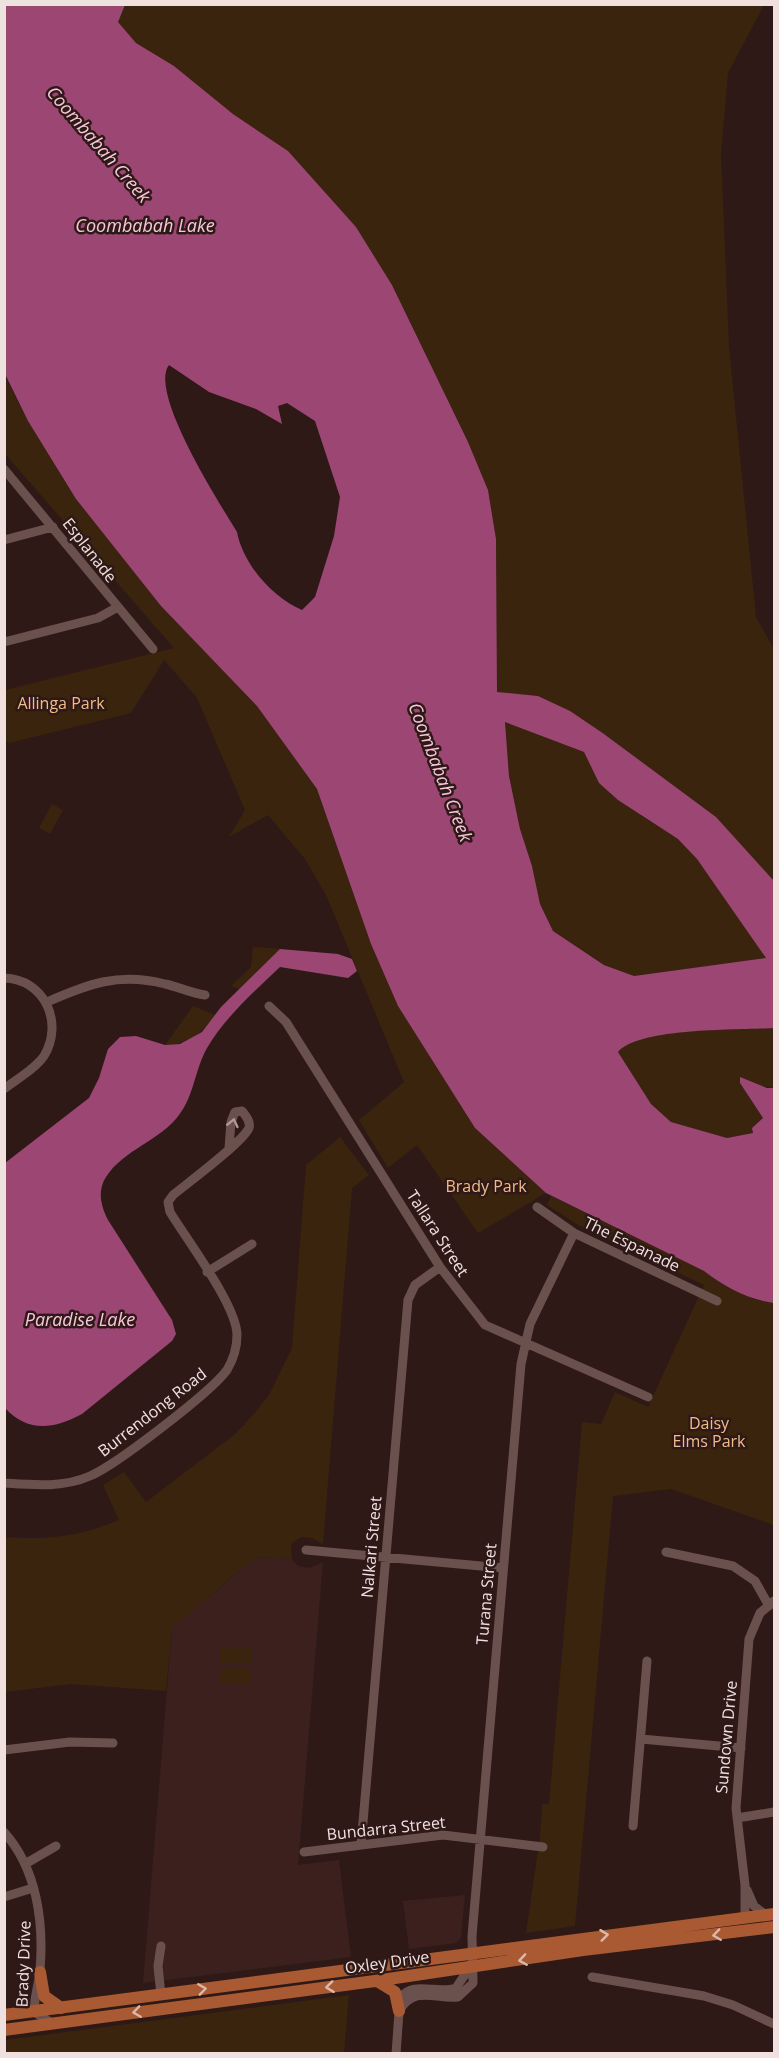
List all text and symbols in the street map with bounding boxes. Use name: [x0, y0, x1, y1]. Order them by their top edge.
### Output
water label: Coombabah Creek: [42, 81, 157, 208]
water label: Coombabah Lake: [75, 213, 215, 237]
street label: Esplanade: [58, 513, 122, 587]
park label: Allinga Park: [17, 692, 105, 714]
water label: Coombabah Creek: [403, 699, 479, 846]
one-way arrow: [225, 1118, 238, 1128]
park label: Brady Park: [445, 1175, 527, 1197]
street label: Tallara Street: [402, 1186, 474, 1281]
street label: The Espanade: [580, 1211, 684, 1277]
water label: Paradise Lake: [25, 1307, 135, 1331]
street label: Burrendong Road: [93, 1363, 211, 1461]
park label: Daisy Elms Park: [673, 1412, 746, 1452]
street label: Nalkari Street: [356, 1495, 386, 1599]
street label: Turana Street: [471, 1542, 501, 1646]
street label: Sundown Drive: [710, 1680, 742, 1794]
street label: Bundarra Street: [325, 1811, 447, 1845]
street label: Brady Drive: [10, 1920, 36, 2008]
one-way arrow: [712, 1928, 721, 1940]
one-way arrow: [599, 1930, 608, 1942]
street label: Oxley Drive: [343, 1945, 431, 1979]
one-way arrow: [519, 1954, 528, 1966]
one-way arrow: [325, 1980, 335, 1992]
one-way arrow: [198, 1984, 207, 1996]
one-way arrow: [132, 2005, 141, 2017]

